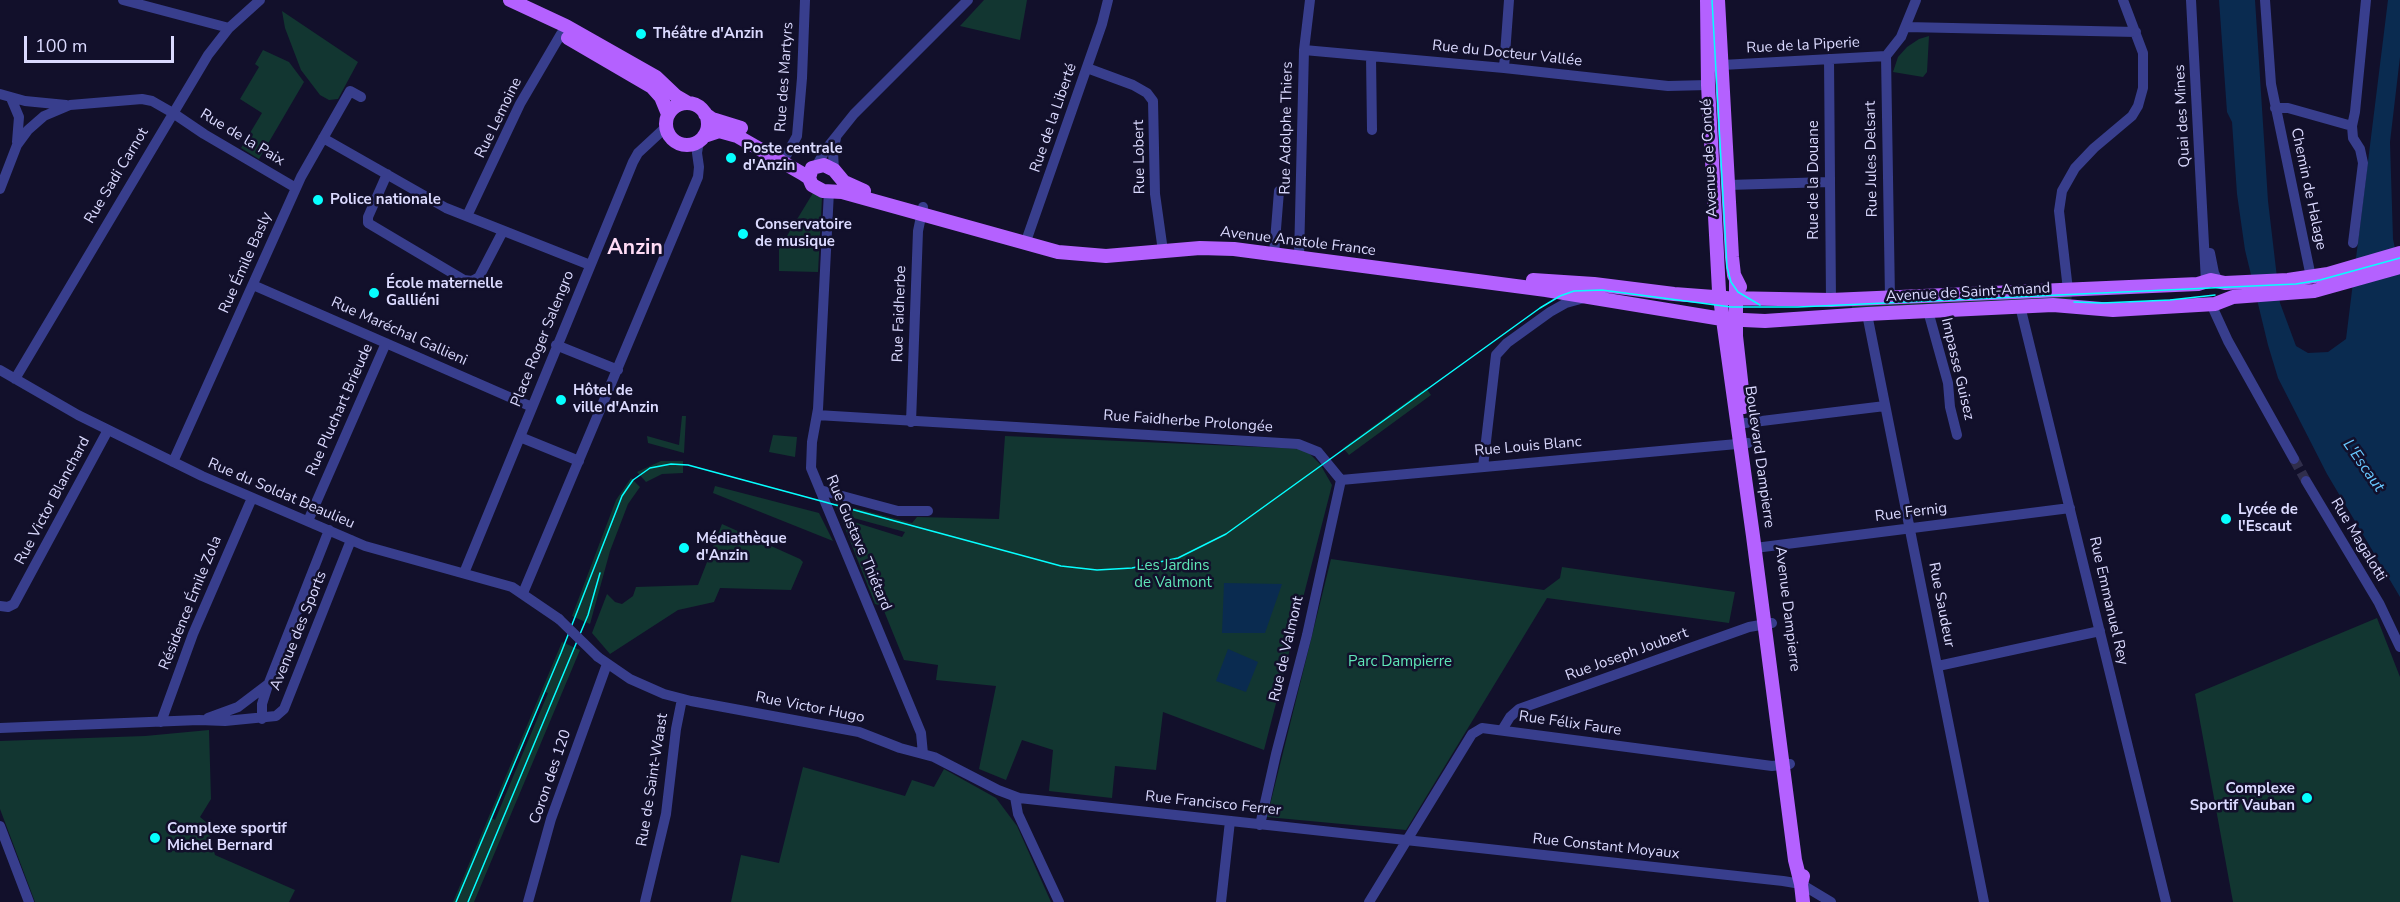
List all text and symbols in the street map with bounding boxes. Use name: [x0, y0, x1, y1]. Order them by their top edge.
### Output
street label: Rue des Martyrs: [772, 21, 798, 133]
scale bar: [27, 24, 177, 62]
place label: Théâtre d'Anzin: [653, 25, 763, 43]
marker: Théâtre d'Anzin: [634, 27, 648, 41]
text: 100 m: [35, 34, 87, 58]
street label: Rue de la Piperie: [1746, 34, 1860, 58]
street label: Rue du Docteur Vallée: [1431, 37, 1583, 71]
street label: Rue de la Liberté: [1027, 61, 1081, 175]
street label: Rue Adolphe Thiers: [1277, 61, 1297, 195]
street label: Quai des Mines: [2171, 64, 2195, 168]
street label: Rue Lemoine: [472, 75, 526, 161]
street label: Avenue de Condé: [1698, 98, 1722, 218]
street label: Rue Jules Delsart: [1862, 101, 1882, 217]
street label: Rue de la Paix: [196, 106, 288, 170]
street label: Rue Lobert: [1130, 120, 1150, 194]
street label: Rue de la Douane: [1805, 120, 1823, 240]
street label: Rue Sadi Carnot: [81, 125, 153, 227]
street label: Chemin de Halage: [2286, 126, 2330, 252]
place label: Poste centrale d'Anzin: [743, 140, 843, 175]
marker: Poste centrale d'Anzin: [724, 151, 738, 165]
place label: Police nationale: [330, 191, 441, 209]
marker: Police nationale: [311, 193, 325, 207]
street label: Rue Émile Basly: [216, 210, 276, 316]
place label: Conservatoire de musique: [755, 216, 852, 251]
street label: Avenue Anatole France: [1219, 224, 1377, 260]
marker: Conservatoire de musique: [736, 227, 750, 241]
district label: Anzin: [607, 236, 663, 262]
street label: Rue Faidherbe: [889, 265, 911, 363]
street label: Place Roger Salengro: [507, 268, 579, 410]
place label: École maternelle Galliéni: [386, 275, 503, 310]
street label: Avenue de Saint-Amand: [1885, 280, 2051, 306]
marker: École maternelle Galliéni: [367, 286, 381, 300]
street label: Rue Maréchal Gallieni: [328, 294, 470, 370]
street label: Impasse Guisez: [1936, 316, 1978, 422]
street label: Rue Pluchart Brieude: [303, 341, 377, 479]
place label: Hôtel de ville d'Anzin: [573, 382, 659, 417]
street label: Boulevard Dampierre: [1740, 385, 1778, 529]
marker: Hôtel de ville d'Anzin: [554, 393, 568, 407]
street label: Rue Faidherbe Prolongée: [1103, 407, 1273, 437]
street label: Rue Louis Blanc: [1474, 433, 1582, 461]
street label: Rue Victor Blanchard: [12, 434, 94, 568]
water label: L'Escaut: [2338, 436, 2388, 496]
street label: Rue du Soldat Beaulieu: [205, 455, 357, 533]
street label: Rue Gustave Thiétard: [821, 473, 895, 613]
street label: Rue Magalotti: [2326, 495, 2390, 585]
street label: Rue Fernig: [1874, 500, 1948, 526]
place label: Lycée de l'Escaut: [2238, 501, 2298, 536]
marker: Lycée de l'Escaut: [2219, 512, 2233, 526]
place label: Médiathèque d'Anzin: [696, 530, 787, 565]
street label: Résidence Émile Zola: [156, 533, 226, 673]
street label: Rue Emmanuel Rey: [2084, 535, 2132, 667]
marker: Médiathèque d'Anzin: [677, 541, 691, 555]
street label: Avenue Dampierre: [1770, 546, 1804, 672]
park label: Les Jardins de Valmont: [1134, 557, 1212, 592]
street label: Rue Saudeur: [1924, 561, 1958, 649]
street label: Avenue des Sports: [267, 569, 331, 693]
street label: Rue de Valmont: [1266, 595, 1308, 703]
street label: Rue Joseph Joubert: [1563, 624, 1691, 686]
park label: Parc Dampierre: [1348, 653, 1452, 671]
street label: Rue Victor Hugo: [754, 689, 866, 727]
street label: Rue Félix Faure: [1518, 708, 1622, 740]
street label: Rue de Saint-Waast: [634, 712, 672, 848]
street label: Coron des 120: [526, 727, 576, 827]
place label: Complexe Sportif Vauban: [2190, 780, 2295, 815]
street label: Rue Francisco Ferrer: [1144, 788, 1282, 820]
marker: Complexe Sportif Vauban: [2300, 791, 2314, 805]
place label: Complexe sportif Michel Bernard: [167, 820, 287, 855]
street label: Rue Constant Moyaux: [1532, 830, 1680, 864]
marker: Complexe sportif Michel Bernard: [148, 831, 162, 845]

